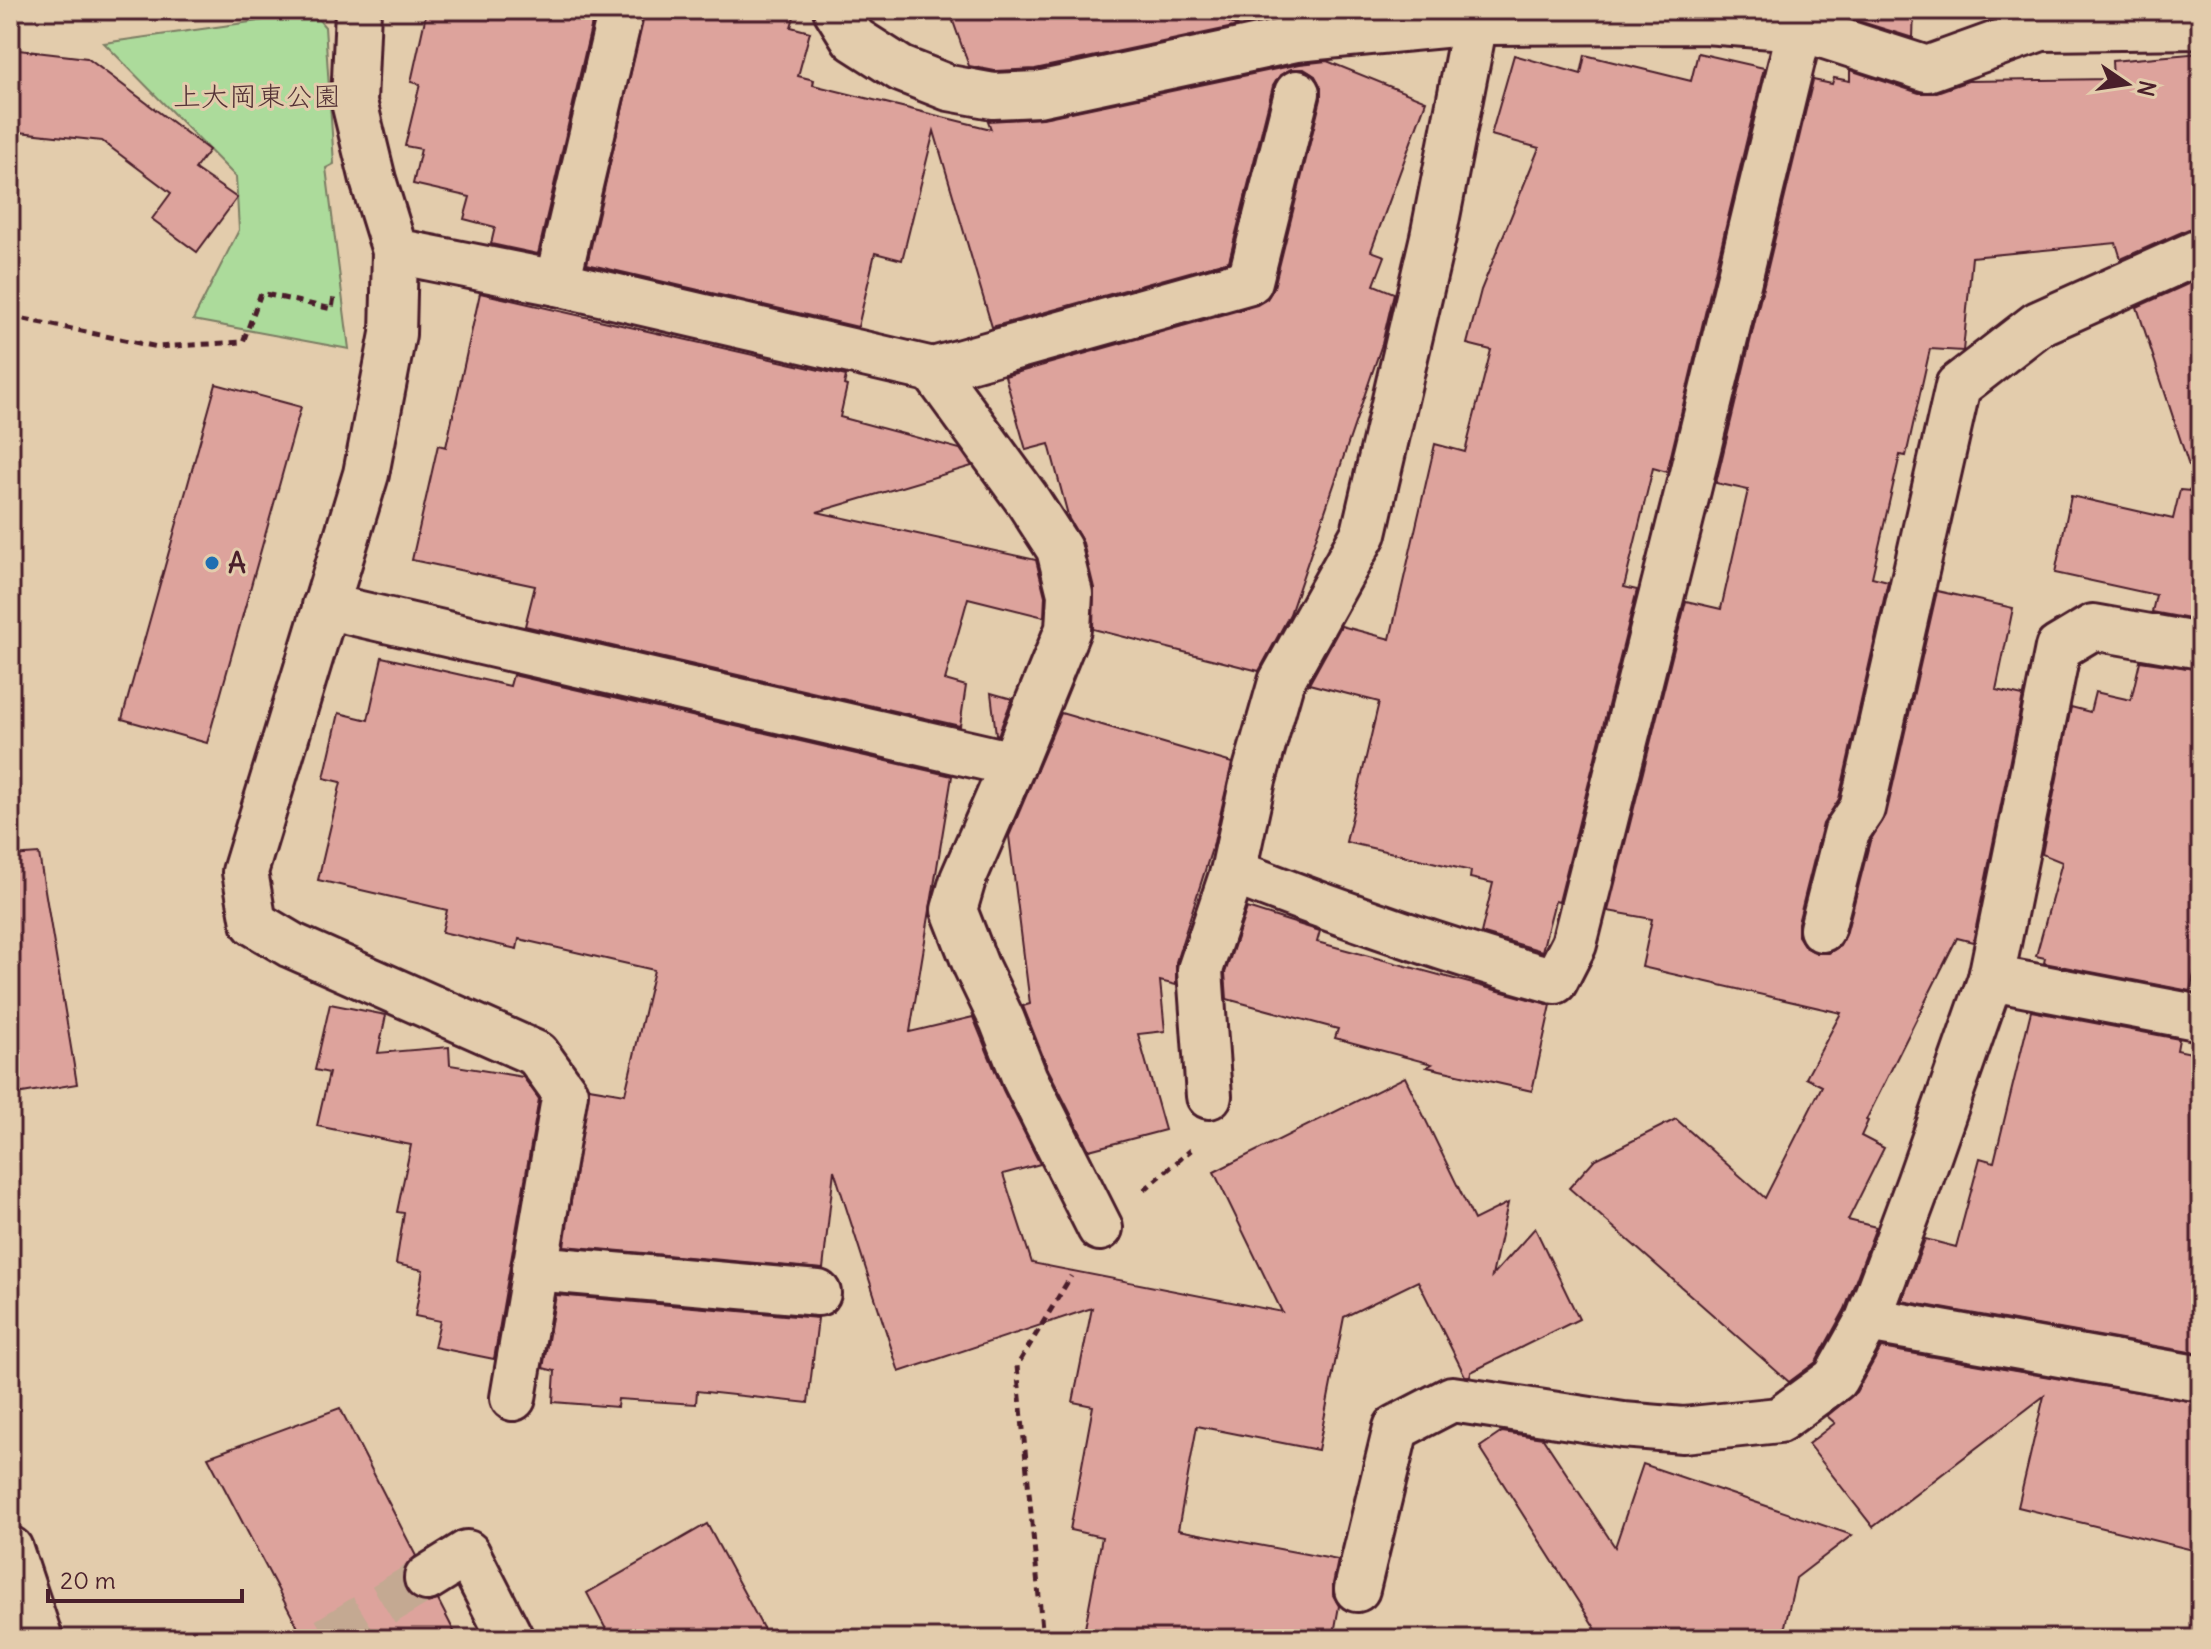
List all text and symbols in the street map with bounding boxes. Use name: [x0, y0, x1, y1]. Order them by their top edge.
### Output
north arrow: [2087, 44, 2167, 124]
park label: 上大岡東公園: [173, 78, 341, 114]
text: N: [2131, 78, 2162, 99]
place label: A: [228, 545, 246, 581]
marker: A: [203, 554, 221, 572]
scale bar: [48, 1553, 242, 1603]
text: 20 m: [60, 1565, 116, 1595]

